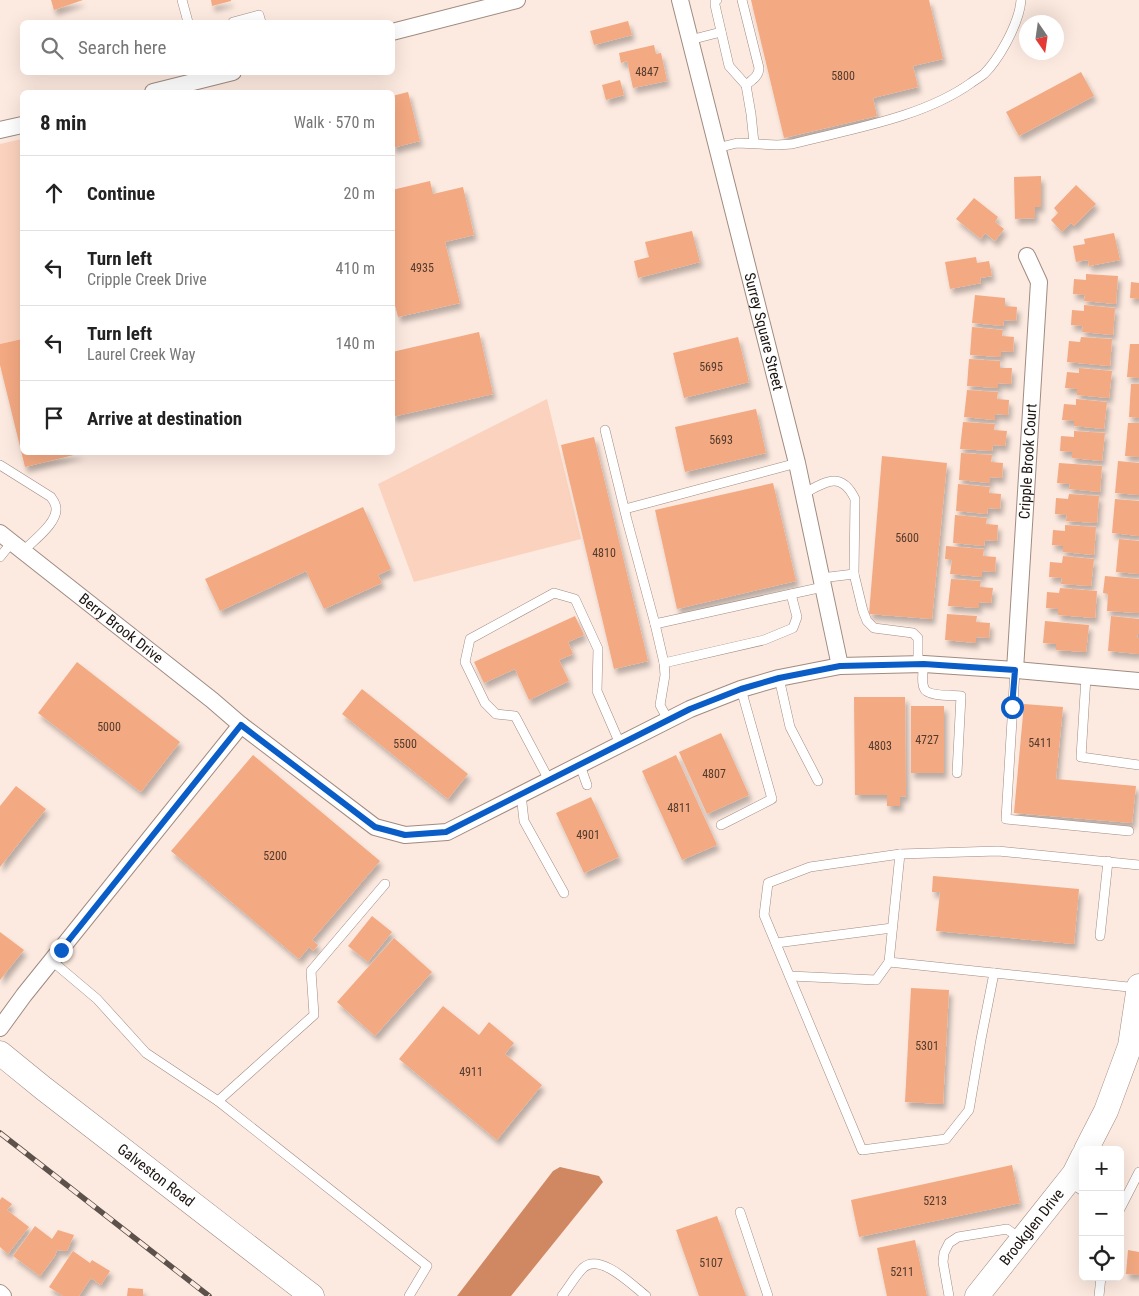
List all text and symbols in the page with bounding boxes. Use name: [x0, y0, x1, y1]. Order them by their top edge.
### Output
north arrow: [1019, 15, 1064, 60]
search box: [20, 20, 395, 75]
icon: search: [38, 34, 66, 62]
text: Search here: [78, 36, 166, 59]
house number: 4847: [635, 65, 659, 79]
house number: 5800: [831, 69, 855, 83]
text: 8 min: [40, 111, 87, 135]
text: Walk · 570 m: [294, 113, 375, 132]
icon: ahead: [40, 179, 68, 207]
text: Continue: [87, 182, 155, 205]
text: 20 m: [343, 184, 375, 203]
text: Turn left: [87, 247, 152, 270]
icon: left: [40, 254, 68, 282]
text: 410 m: [336, 259, 375, 278]
house number: 4935: [410, 261, 434, 275]
text: Cripple Creek Drive: [87, 270, 207, 289]
street label: Surrey Square Street: [740, 271, 787, 392]
text: Turn left: [87, 322, 152, 345]
icon: left: [40, 329, 68, 357]
text: 140 m: [336, 334, 375, 353]
text: Laurel Creek Way: [87, 345, 195, 364]
house number: 5695: [699, 360, 723, 374]
street label: Cripple Brook Court: [1015, 403, 1040, 520]
icon: arrive: [40, 404, 68, 432]
text: Arrive at destination: [87, 407, 242, 430]
house number: 5693: [709, 433, 733, 447]
house number: 5600: [895, 531, 919, 545]
house number: 4810: [592, 546, 616, 560]
street label: Berry Brook Drive: [75, 590, 167, 667]
route start: [1001, 696, 1024, 719]
house number: 5000: [97, 720, 121, 734]
house number: 4727: [915, 733, 939, 747]
house number: 5411: [1028, 736, 1052, 750]
house number: 5500: [393, 737, 417, 751]
house number: 4803: [868, 739, 892, 753]
house number: 4807: [702, 767, 726, 781]
house number: 4811: [667, 801, 691, 815]
house number: 4901: [576, 828, 600, 842]
house number: 5200: [263, 849, 287, 863]
route end: [50, 939, 73, 962]
house number: 5301: [915, 1039, 939, 1053]
house number: 4911: [459, 1065, 483, 1079]
street label: Galveston Road: [114, 1140, 198, 1211]
map controls: [1079, 1146, 1124, 1281]
button: +: [1079, 1146, 1124, 1191]
street label: Brookglen Drive: [996, 1185, 1068, 1269]
button: −: [1079, 1191, 1124, 1236]
house number: 5213: [923, 1194, 947, 1208]
button: locate: [1079, 1236, 1124, 1281]
house number: 5107: [699, 1256, 723, 1270]
house number: 5211: [890, 1265, 914, 1279]

